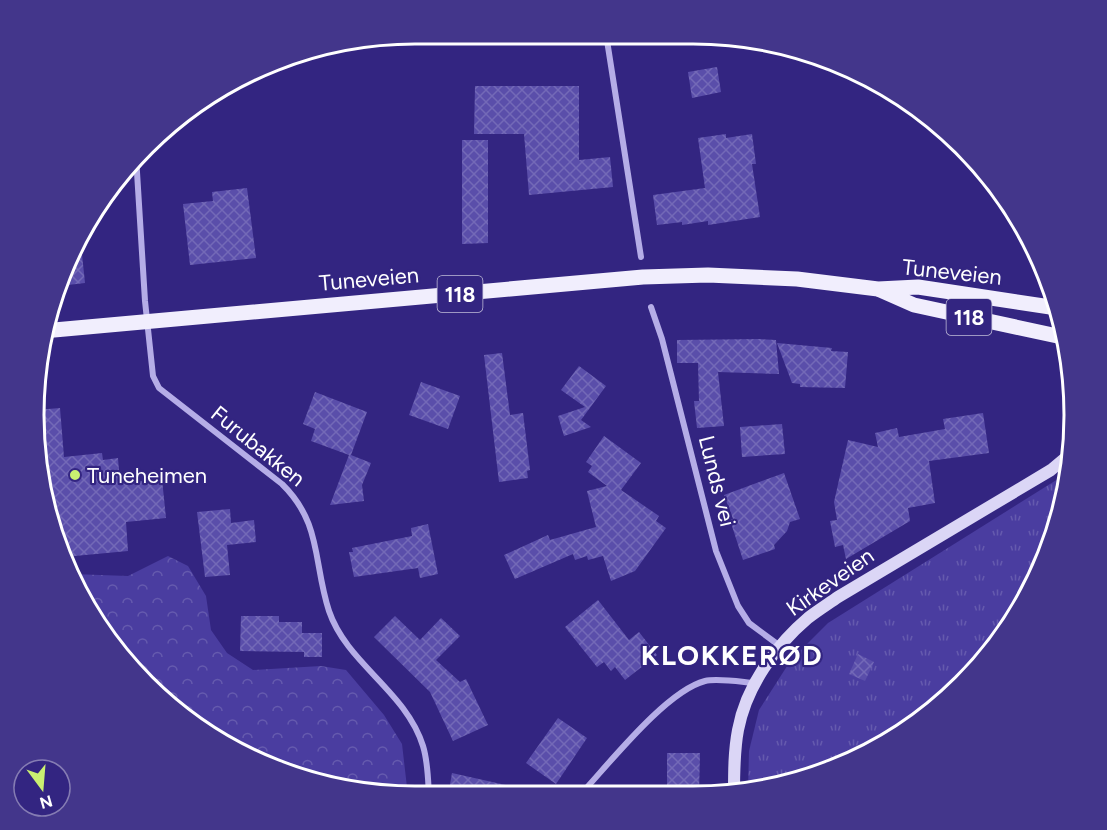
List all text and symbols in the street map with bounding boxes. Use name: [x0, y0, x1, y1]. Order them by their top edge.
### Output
street label: Tuneveien: [901, 253, 1003, 291]
street label: Tuneveien: [318, 261, 420, 297]
road number: 118: [438, 276, 482, 312]
road number: 118: [946, 299, 992, 335]
street label: Furubakken: [206, 400, 310, 492]
street label: Lunds vei: [693, 433, 741, 529]
place label: Tuneheimen: [87, 462, 207, 489]
marker: Tuneheimen: [68, 468, 82, 482]
street label: Kirkeveien: [781, 542, 879, 622]
district label: KLOKKERØD: [641, 638, 823, 672]
north arrow: [12, 758, 72, 818]
text: N: [37, 791, 55, 813]

